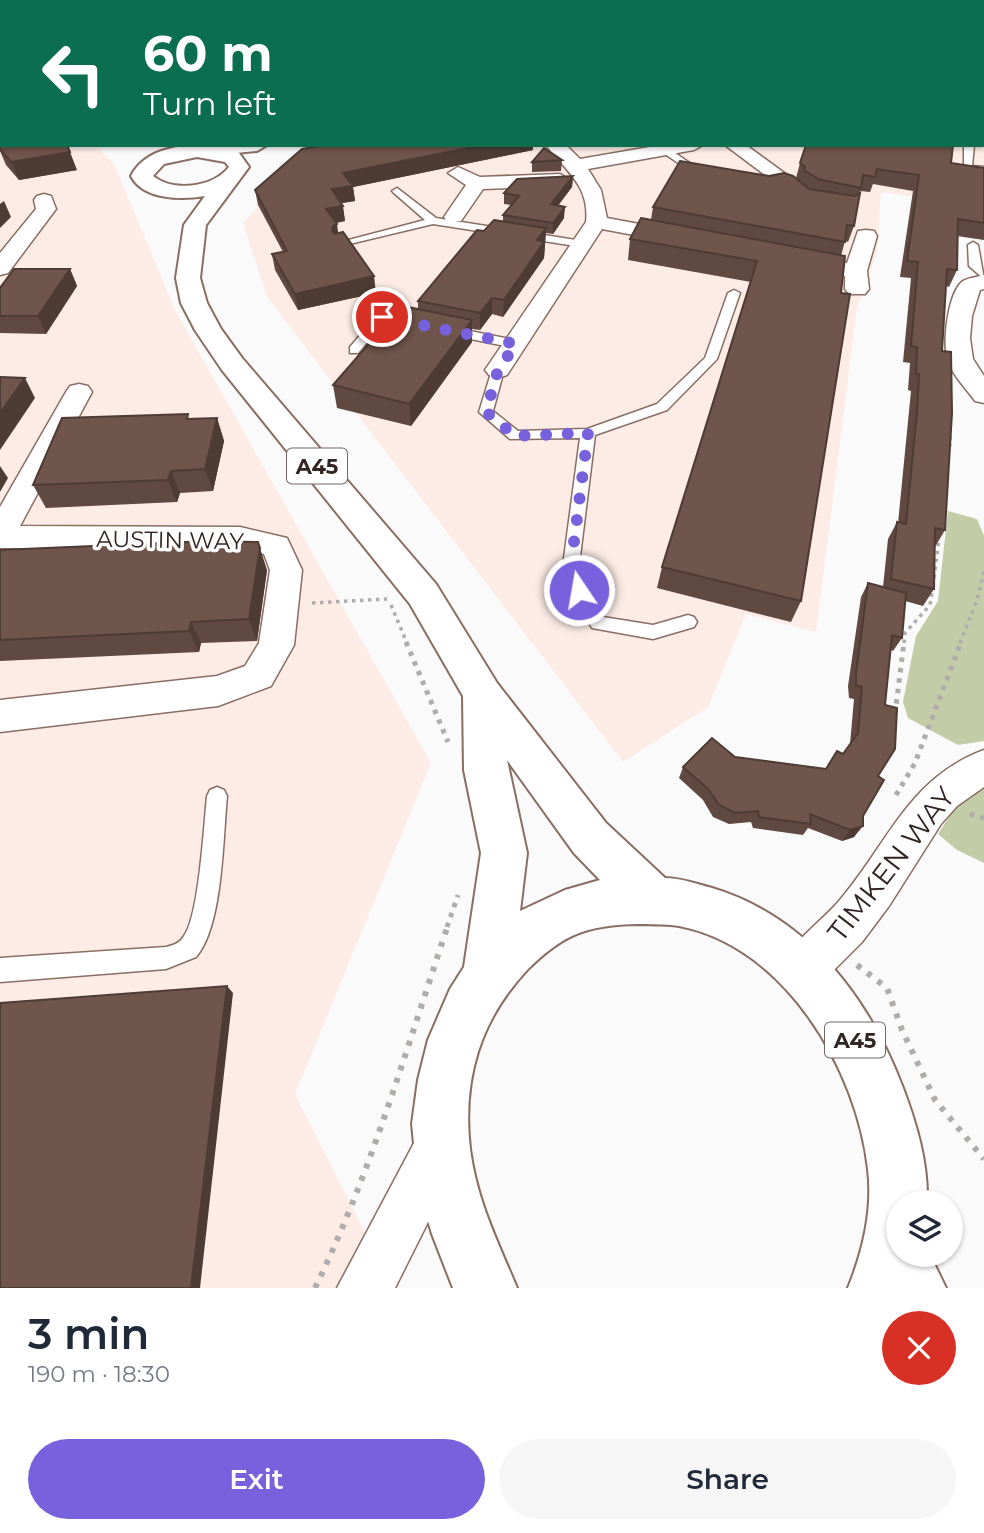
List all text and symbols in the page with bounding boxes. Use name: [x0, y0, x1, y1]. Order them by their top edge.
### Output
text: 60 m: [143, 24, 273, 83]
icon: left: [28, 28, 119, 119]
text: Turn left: [143, 84, 277, 123]
pin: [352, 287, 412, 347]
icon: arrive: [363, 298, 401, 336]
road number: A45: [287, 448, 347, 484]
street label: AUSTIN WAY: [96, 525, 245, 555]
position arrow: [542, 553, 616, 627]
street label: TIMKEN WAY: [820, 780, 962, 948]
road number: A45: [825, 1023, 885, 1058]
map controls: [886, 1190, 963, 1267]
button: layers: [886, 1190, 963, 1267]
text: 3 min: [28, 1308, 149, 1360]
button: close: [882, 1311, 956, 1385]
text: 190 m · 18:30: [28, 1360, 170, 1388]
button: Exit: [28, 1439, 485, 1519]
button: Share: [499, 1439, 956, 1519]

